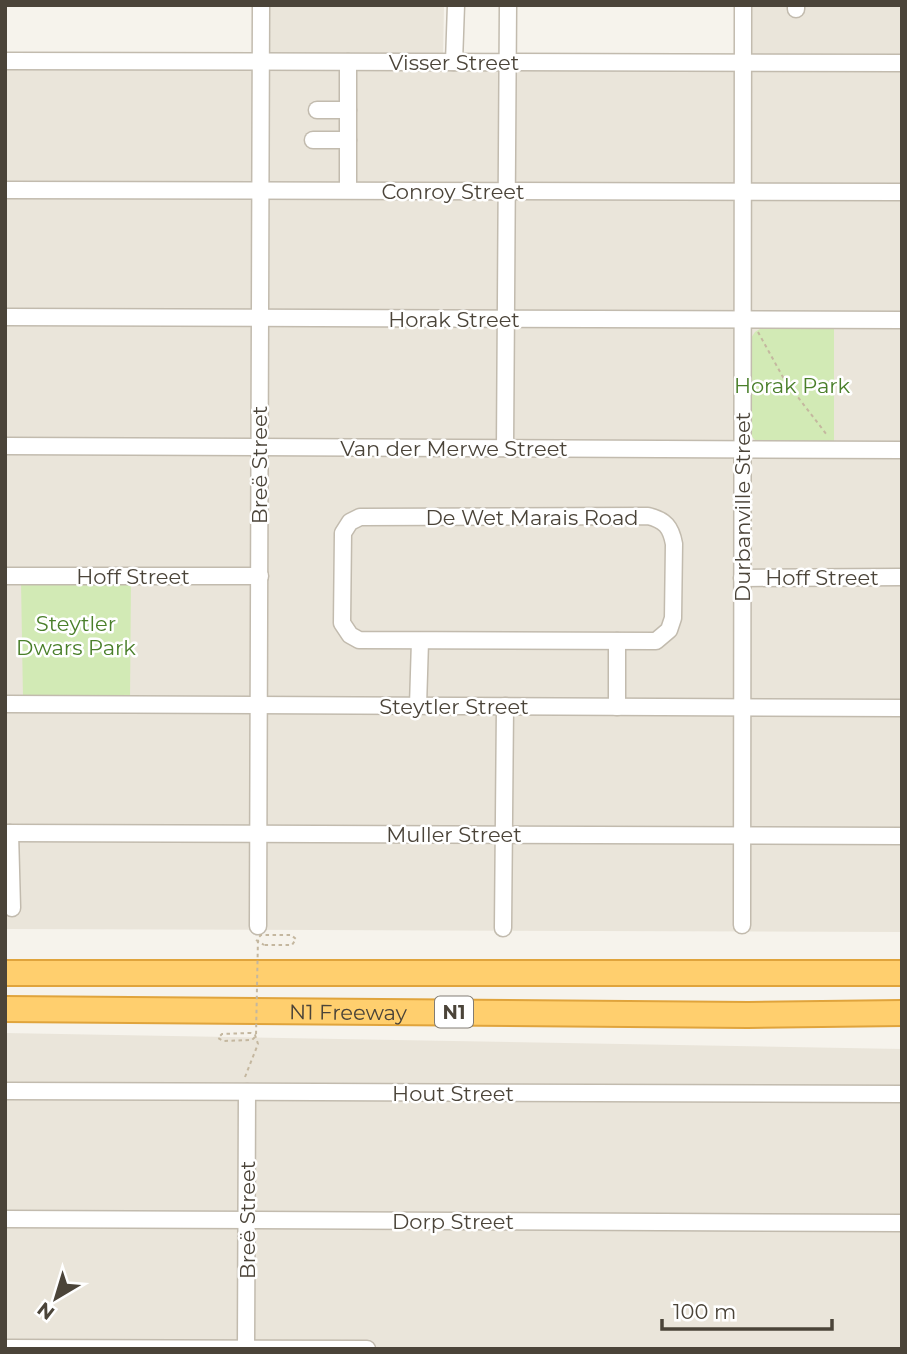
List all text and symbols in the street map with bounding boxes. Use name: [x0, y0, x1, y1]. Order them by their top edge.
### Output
street label: Visser Street: [389, 50, 519, 75]
street label: Conroy Street: [381, 179, 525, 204]
street label: Horak Street: [388, 307, 520, 332]
park label: Horak Park: [734, 373, 851, 398]
street label: Breë Street: [247, 406, 272, 524]
street label: Durbanville Street: [730, 412, 755, 602]
street label: Van der Merwe Street: [340, 436, 568, 461]
street label: De Wet Marais Road: [425, 505, 639, 530]
street label: Hoff Street: [76, 564, 190, 589]
street label: Hoff Street: [765, 565, 879, 590]
park label: Steytler Dwars Park: [16, 611, 136, 660]
street label: Steytler Street: [379, 694, 529, 719]
street label: Muller Street: [386, 822, 522, 847]
road number: N1: [435, 996, 473, 1028]
street label: N1 Freeway: [289, 999, 408, 1025]
street label: Hout Street: [392, 1081, 514, 1106]
street label: Breë Street: [235, 1161, 260, 1279]
street label: Dorp Street: [392, 1209, 514, 1234]
north arrow: [21, 1263, 91, 1333]
scale bar: [662, 1288, 832, 1332]
text: N: [33, 1297, 59, 1325]
text: 100 m: [673, 1299, 736, 1324]

